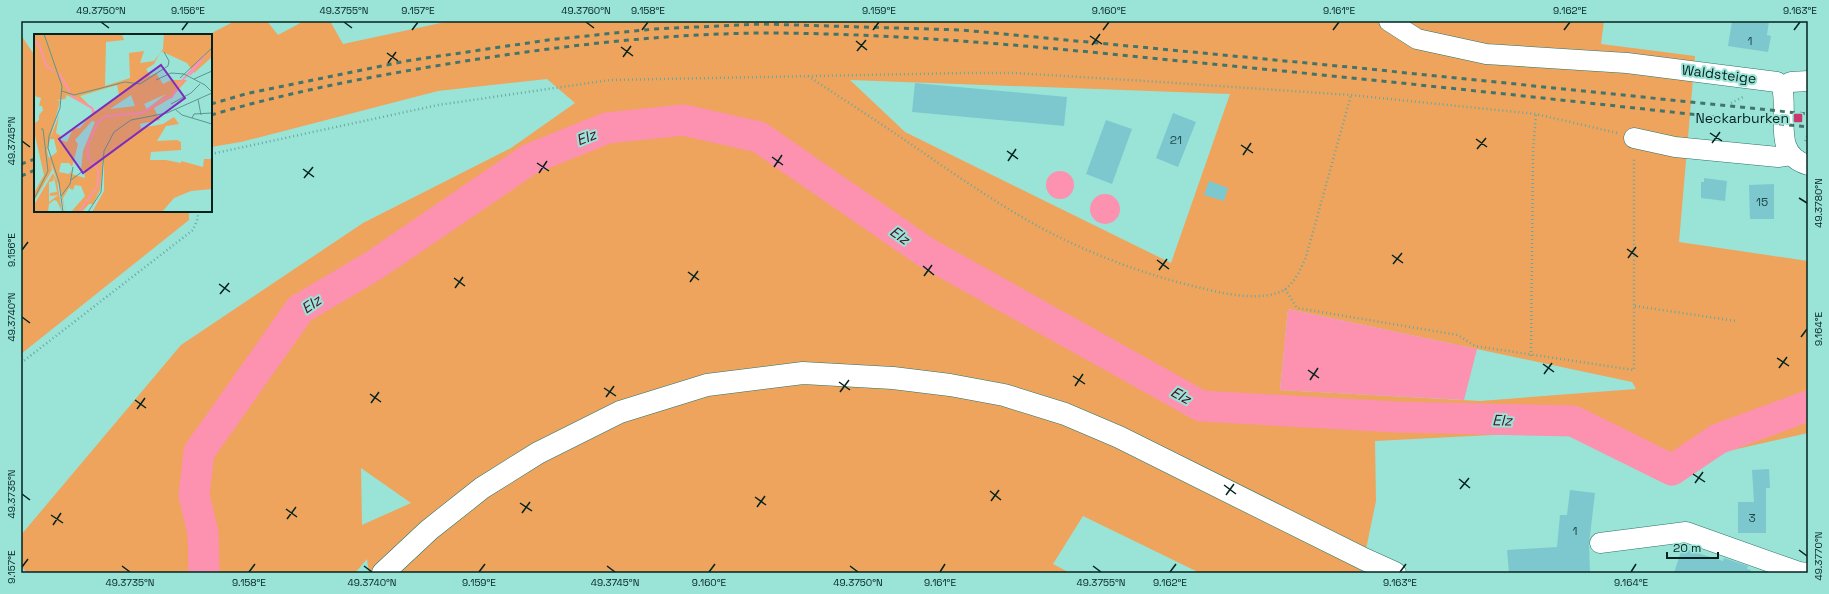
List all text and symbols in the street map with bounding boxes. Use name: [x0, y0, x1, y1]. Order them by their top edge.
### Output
text: 49.3750°N: [76, 4, 126, 17]
text: 9.156°E: [171, 4, 205, 17]
text: 49.3755°N: [320, 4, 368, 17]
text: 9.157°E: [401, 4, 435, 17]
text: 49.3760°N: [561, 4, 611, 17]
text: 9.158°E: [631, 4, 665, 17]
text: 9.159°E: [862, 4, 896, 17]
text: 9.160°E: [1092, 4, 1127, 17]
text: 9.161°E: [1323, 4, 1355, 17]
text: 9.162°E: [1553, 4, 1587, 17]
text: 9.163°E: [1783, 4, 1817, 17]
house number: 1: [1747, 33, 1753, 49]
inset map: [34, 34, 212, 212]
street label: Waldsteige: [1681, 60, 1757, 88]
place label: Neckarburken: [1695, 109, 1789, 127]
marker: Neckarburken: [1792, 112, 1804, 124]
text: 49.3745°N: [5, 117, 18, 165]
water label: Elz: [573, 124, 600, 150]
house number: 21: [1170, 132, 1182, 148]
text: 49.3780°N: [1812, 178, 1825, 228]
house number: 15: [1756, 194, 1768, 210]
water label: Elz: [886, 222, 915, 249]
text: 9.156°E: [5, 233, 18, 267]
water label: Elz: [297, 290, 326, 317]
text: 49.3740°N: [5, 292, 18, 342]
text: 9.164°E: [1812, 312, 1825, 346]
water label: Elz: [1168, 382, 1195, 409]
water label: Elz: [1492, 410, 1513, 430]
text: 49.3735°N: [5, 470, 18, 518]
house number: 3: [1748, 510, 1756, 526]
house number: 1: [1572, 523, 1578, 539]
text: 49.3770°N: [1812, 532, 1825, 580]
scale bar: [1667, 534, 1718, 560]
text: 20 m: [1673, 540, 1701, 556]
text: 9.157°E: [5, 550, 18, 584]
text: 49.3735°N: [106, 576, 154, 589]
text: 9.158°E: [232, 576, 266, 589]
text: 49.3740°N: [347, 576, 397, 589]
text: 9.159°E: [462, 576, 496, 589]
text: 49.3745°N: [591, 576, 639, 589]
text: 9.160°E: [692, 576, 727, 589]
text: 49.3750°N: [833, 576, 883, 589]
text: 9.161°E: [924, 576, 956, 589]
text: 49.3755°N: [1077, 576, 1125, 589]
text: 9.162°E: [1153, 576, 1187, 589]
text: 9.163°E: [1383, 576, 1417, 589]
text: 9.164°E: [1614, 576, 1648, 589]

